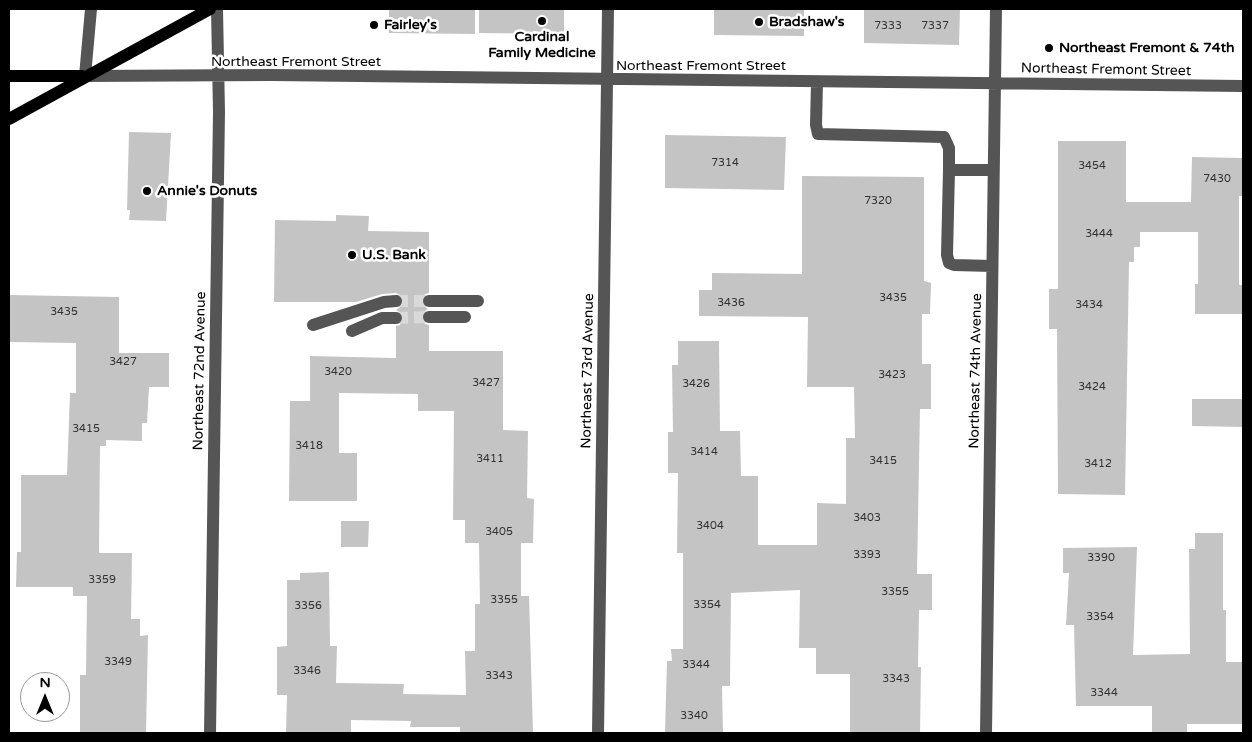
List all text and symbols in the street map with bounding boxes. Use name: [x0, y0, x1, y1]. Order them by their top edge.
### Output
place label: Bradshaw's: [769, 14, 845, 30]
marker: Cardinal Family Medicine: [536, 15, 548, 27]
marker: Bradshaw's: [753, 16, 765, 28]
place label: Fairley's: [384, 17, 437, 33]
marker: Fairley's: [368, 19, 380, 31]
house number: 7333: [874, 19, 902, 33]
house number: 7337: [921, 19, 949, 33]
place label: Cardinal Family Medicine: [488, 29, 596, 62]
place label: Northeast Fremont & 74th: [1059, 40, 1235, 56]
marker: Northeast Fremont & 74th: [1043, 42, 1055, 54]
street label: Northeast Fremont Street: [211, 54, 381, 70]
street label: Northeast Fremont Street: [616, 58, 786, 74]
street label: Northeast Fremont Street: [1021, 60, 1191, 80]
house number: 7314: [711, 156, 739, 170]
house number: 3454: [1078, 159, 1106, 173]
house number: 7430: [1203, 172, 1231, 186]
place label: Annie's Donuts: [157, 183, 257, 199]
marker: Annie's Donuts: [141, 185, 153, 197]
house number: 7320: [864, 194, 892, 208]
house number: 3444: [1085, 227, 1113, 241]
place label: U.S. Bank: [362, 247, 426, 263]
marker: U.S. Bank: [346, 249, 358, 261]
street label: Northeast 72nd Avenue: [190, 291, 210, 451]
house number: 3435: [879, 291, 907, 305]
street label: Northeast 73rd Avenue: [578, 293, 598, 449]
street label: Northeast 74th Avenue: [966, 293, 986, 449]
house number: 3436: [717, 296, 745, 310]
house number: 3434: [1075, 298, 1103, 312]
house number: 3435: [50, 305, 78, 319]
house number: 3427: [109, 355, 137, 369]
house number: 3420: [324, 365, 352, 379]
house number: 3423: [878, 368, 906, 382]
house number: 3427: [472, 376, 500, 390]
house number: 3426: [682, 377, 710, 391]
house number: 3424: [1078, 380, 1106, 394]
house number: 3415: [72, 422, 100, 436]
house number: 3418: [295, 439, 323, 453]
house number: 3414: [690, 445, 718, 459]
house number: 3411: [476, 452, 504, 466]
house number: 3415: [869, 454, 897, 468]
house number: 3412: [1084, 457, 1112, 471]
house number: 3403: [853, 511, 881, 525]
house number: 3404: [696, 519, 724, 533]
house number: 3405: [485, 525, 513, 539]
house number: 3393: [853, 548, 881, 562]
house number: 3390: [1087, 551, 1115, 565]
house number: 3359: [88, 573, 116, 587]
house number: 3355: [881, 585, 909, 599]
house number: 3355: [490, 593, 518, 607]
house number: 3354: [693, 598, 721, 612]
house number: 3356: [294, 599, 322, 613]
house number: 3354: [1086, 610, 1114, 624]
house number: 3349: [104, 655, 132, 669]
house number: 3344: [682, 658, 710, 672]
house number: 3346: [293, 664, 321, 678]
house number: 3343: [485, 669, 513, 683]
north arrow: [20, 672, 70, 722]
house number: 3343: [882, 672, 910, 686]
text: N: [39, 674, 51, 691]
house number: 3344: [1090, 686, 1118, 700]
house number: 3340: [680, 709, 708, 723]

